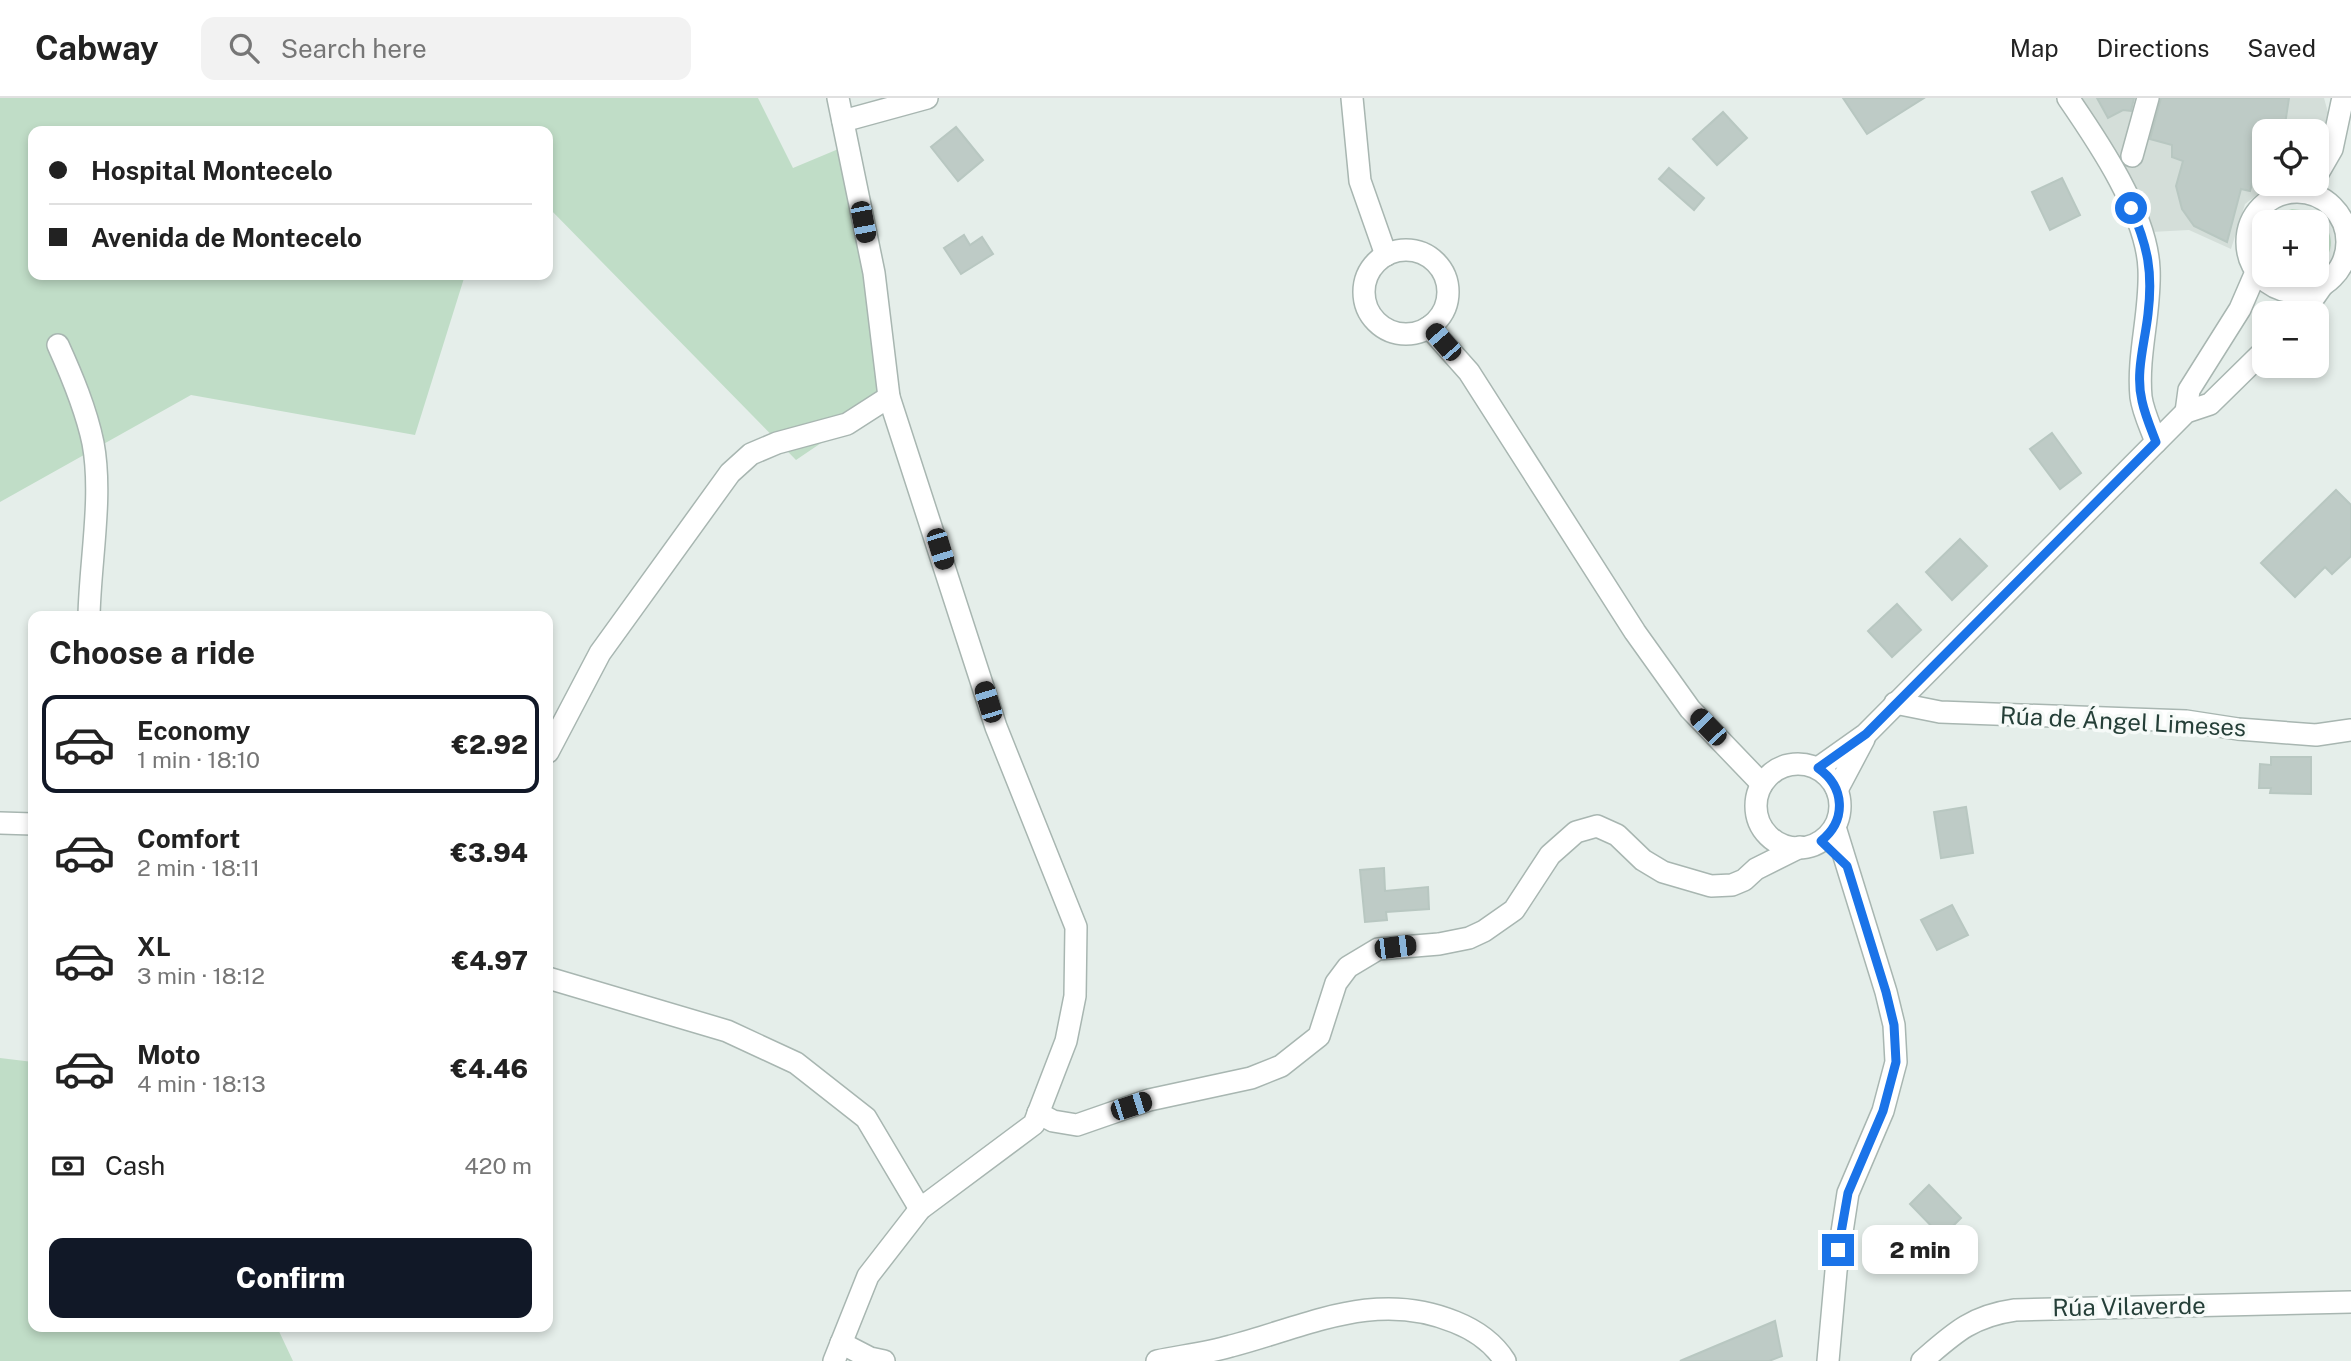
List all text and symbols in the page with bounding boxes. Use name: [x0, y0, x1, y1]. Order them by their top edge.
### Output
search box: [201, 17, 691, 80]
text: Cabway: [35, 29, 159, 67]
icon: search: [225, 29, 263, 67]
text: Search here: [281, 33, 427, 64]
text: Map: [2010, 34, 2059, 62]
text: Directions: [2097, 34, 2209, 62]
text: Saved: [2247, 34, 2316, 62]
map controls: [2252, 119, 2329, 378]
button: locate: [2252, 119, 2329, 196]
text: Hospital Montecelo: [91, 155, 333, 186]
route start: [2115, 192, 2147, 224]
car: [849, 199, 878, 245]
button: +: [2252, 210, 2329, 287]
text: Avenida de Montecelo: [91, 222, 362, 253]
button: −: [2252, 301, 2329, 378]
car: [1422, 319, 1465, 365]
car: [924, 526, 957, 572]
text: Choose a ride: [49, 634, 255, 671]
car: [972, 679, 1005, 725]
street label: Rúa de Ángel Limeses: [1999, 701, 2247, 741]
car: [1686, 705, 1731, 749]
icon: car: [53, 713, 116, 776]
text: Economy: [137, 715, 250, 746]
text: €2.92: [451, 729, 528, 760]
text: 1 min · 18:10: [137, 746, 260, 773]
icon: car: [53, 821, 116, 884]
text: Comfort: [137, 823, 240, 854]
text: €3.94: [450, 837, 528, 868]
text: 2 min · 18:11: [137, 854, 260, 881]
icon: car: [53, 929, 116, 992]
text: XL: [137, 931, 171, 962]
car: [1373, 934, 1418, 960]
text: €4.97: [452, 945, 528, 976]
text: 3 min · 18:12: [137, 962, 265, 989]
icon: car: [53, 1037, 116, 1100]
text: Moto: [137, 1039, 200, 1070]
text: €4.46: [451, 1053, 528, 1084]
text: 4 min · 18:13: [137, 1070, 266, 1097]
car: [1108, 1090, 1155, 1122]
icon: cash: [49, 1147, 87, 1185]
text: Cash: [105, 1150, 165, 1181]
text: 420 m: [464, 1152, 532, 1179]
callout: 2 min: [1862, 1226, 1978, 1274]
route end: [1822, 1234, 1854, 1266]
text: 2 min: [1889, 1236, 1951, 1263]
button: Confirm: [49, 1238, 532, 1318]
street label: Rúa Vilaverde: [2052, 1291, 2206, 1321]

